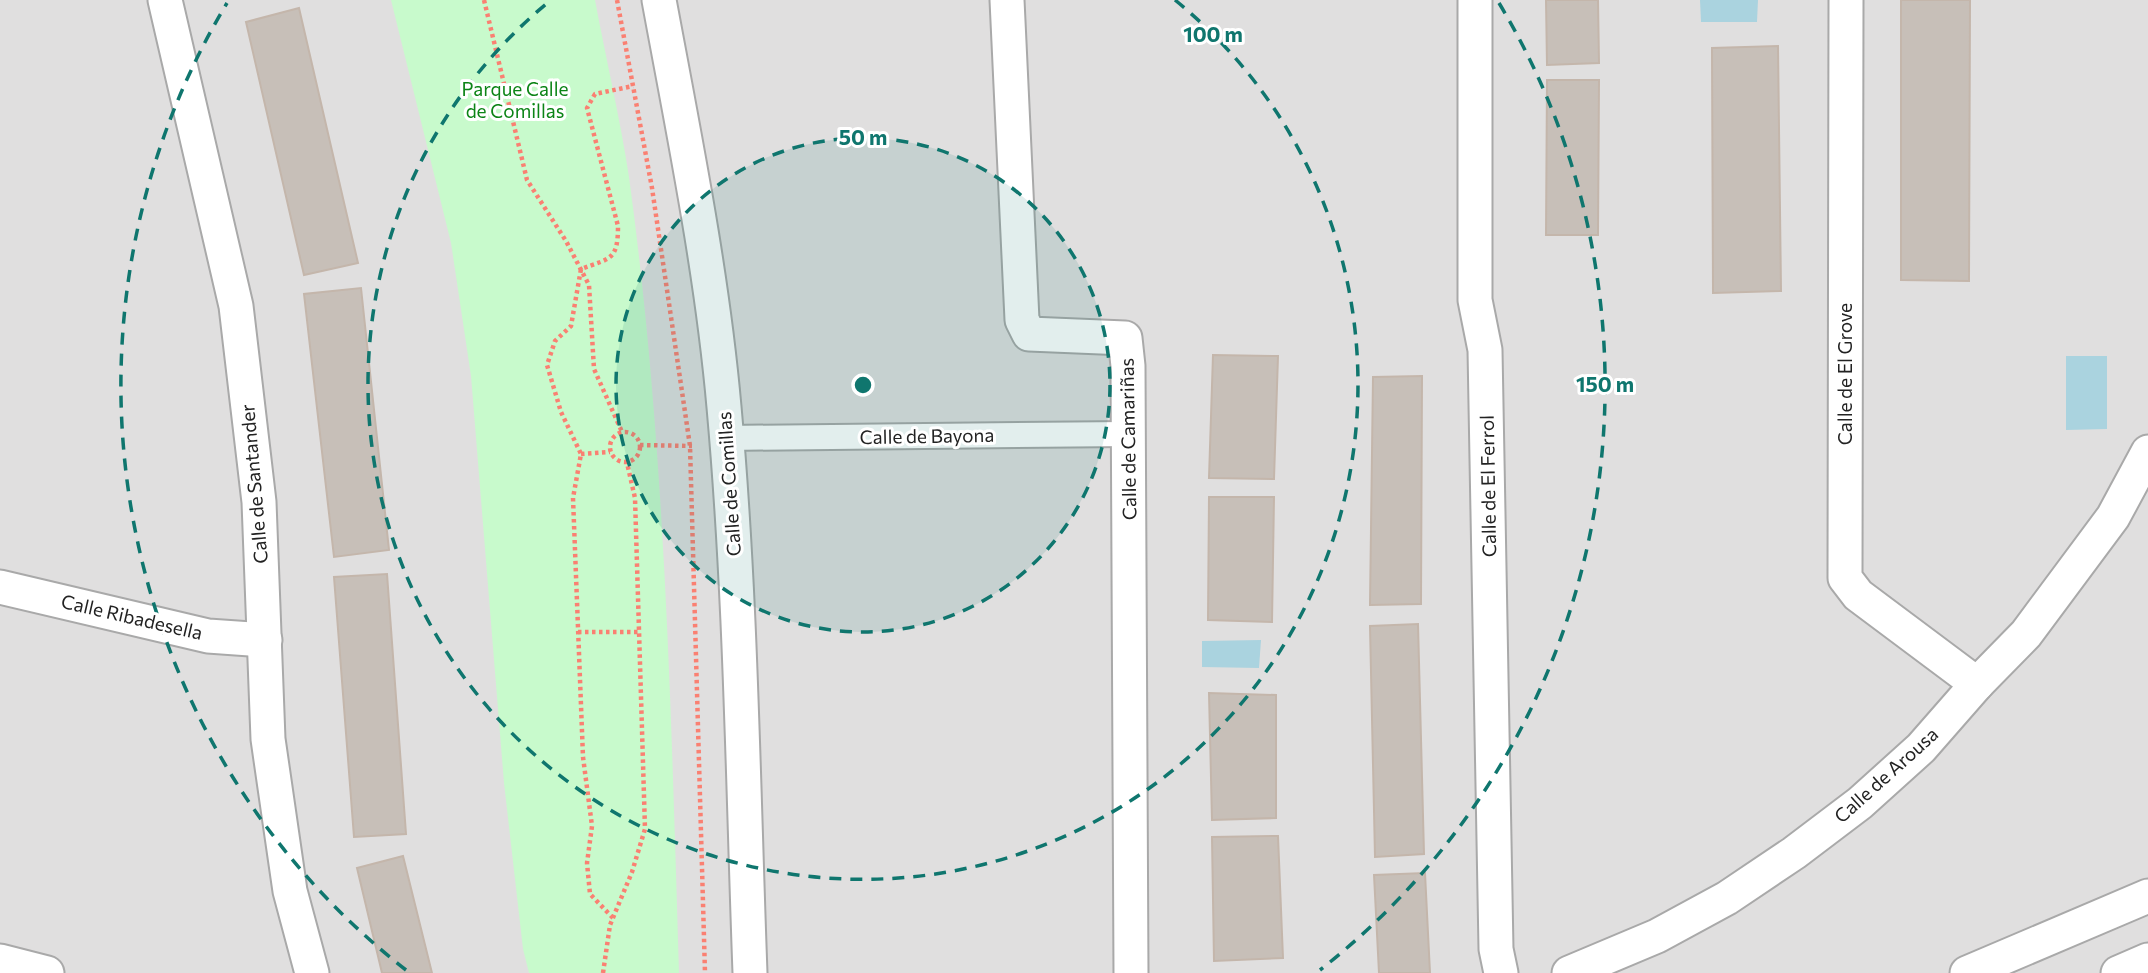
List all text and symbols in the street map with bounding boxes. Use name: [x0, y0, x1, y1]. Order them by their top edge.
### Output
text: 100 m: [1183, 21, 1243, 46]
park label: Parque Calle de Comillas: [461, 77, 569, 122]
text: 50 m: [839, 124, 887, 149]
street label: Calle de El Grove: [1833, 303, 1856, 445]
street label: Calle de Camariñas: [1115, 358, 1140, 520]
text: 150 m: [1576, 371, 1634, 396]
centre of rings: [851, 373, 875, 397]
street label: Calle de Santander: [235, 403, 272, 565]
street label: Calle de Comillas: [712, 411, 745, 557]
street label: Calle de El Ferrol: [1475, 415, 1500, 557]
street label: Calle de Bayona: [860, 423, 994, 448]
street label: Calle Ribadesella: [59, 589, 205, 644]
street label: Calle de Arousa: [1829, 722, 1942, 827]

